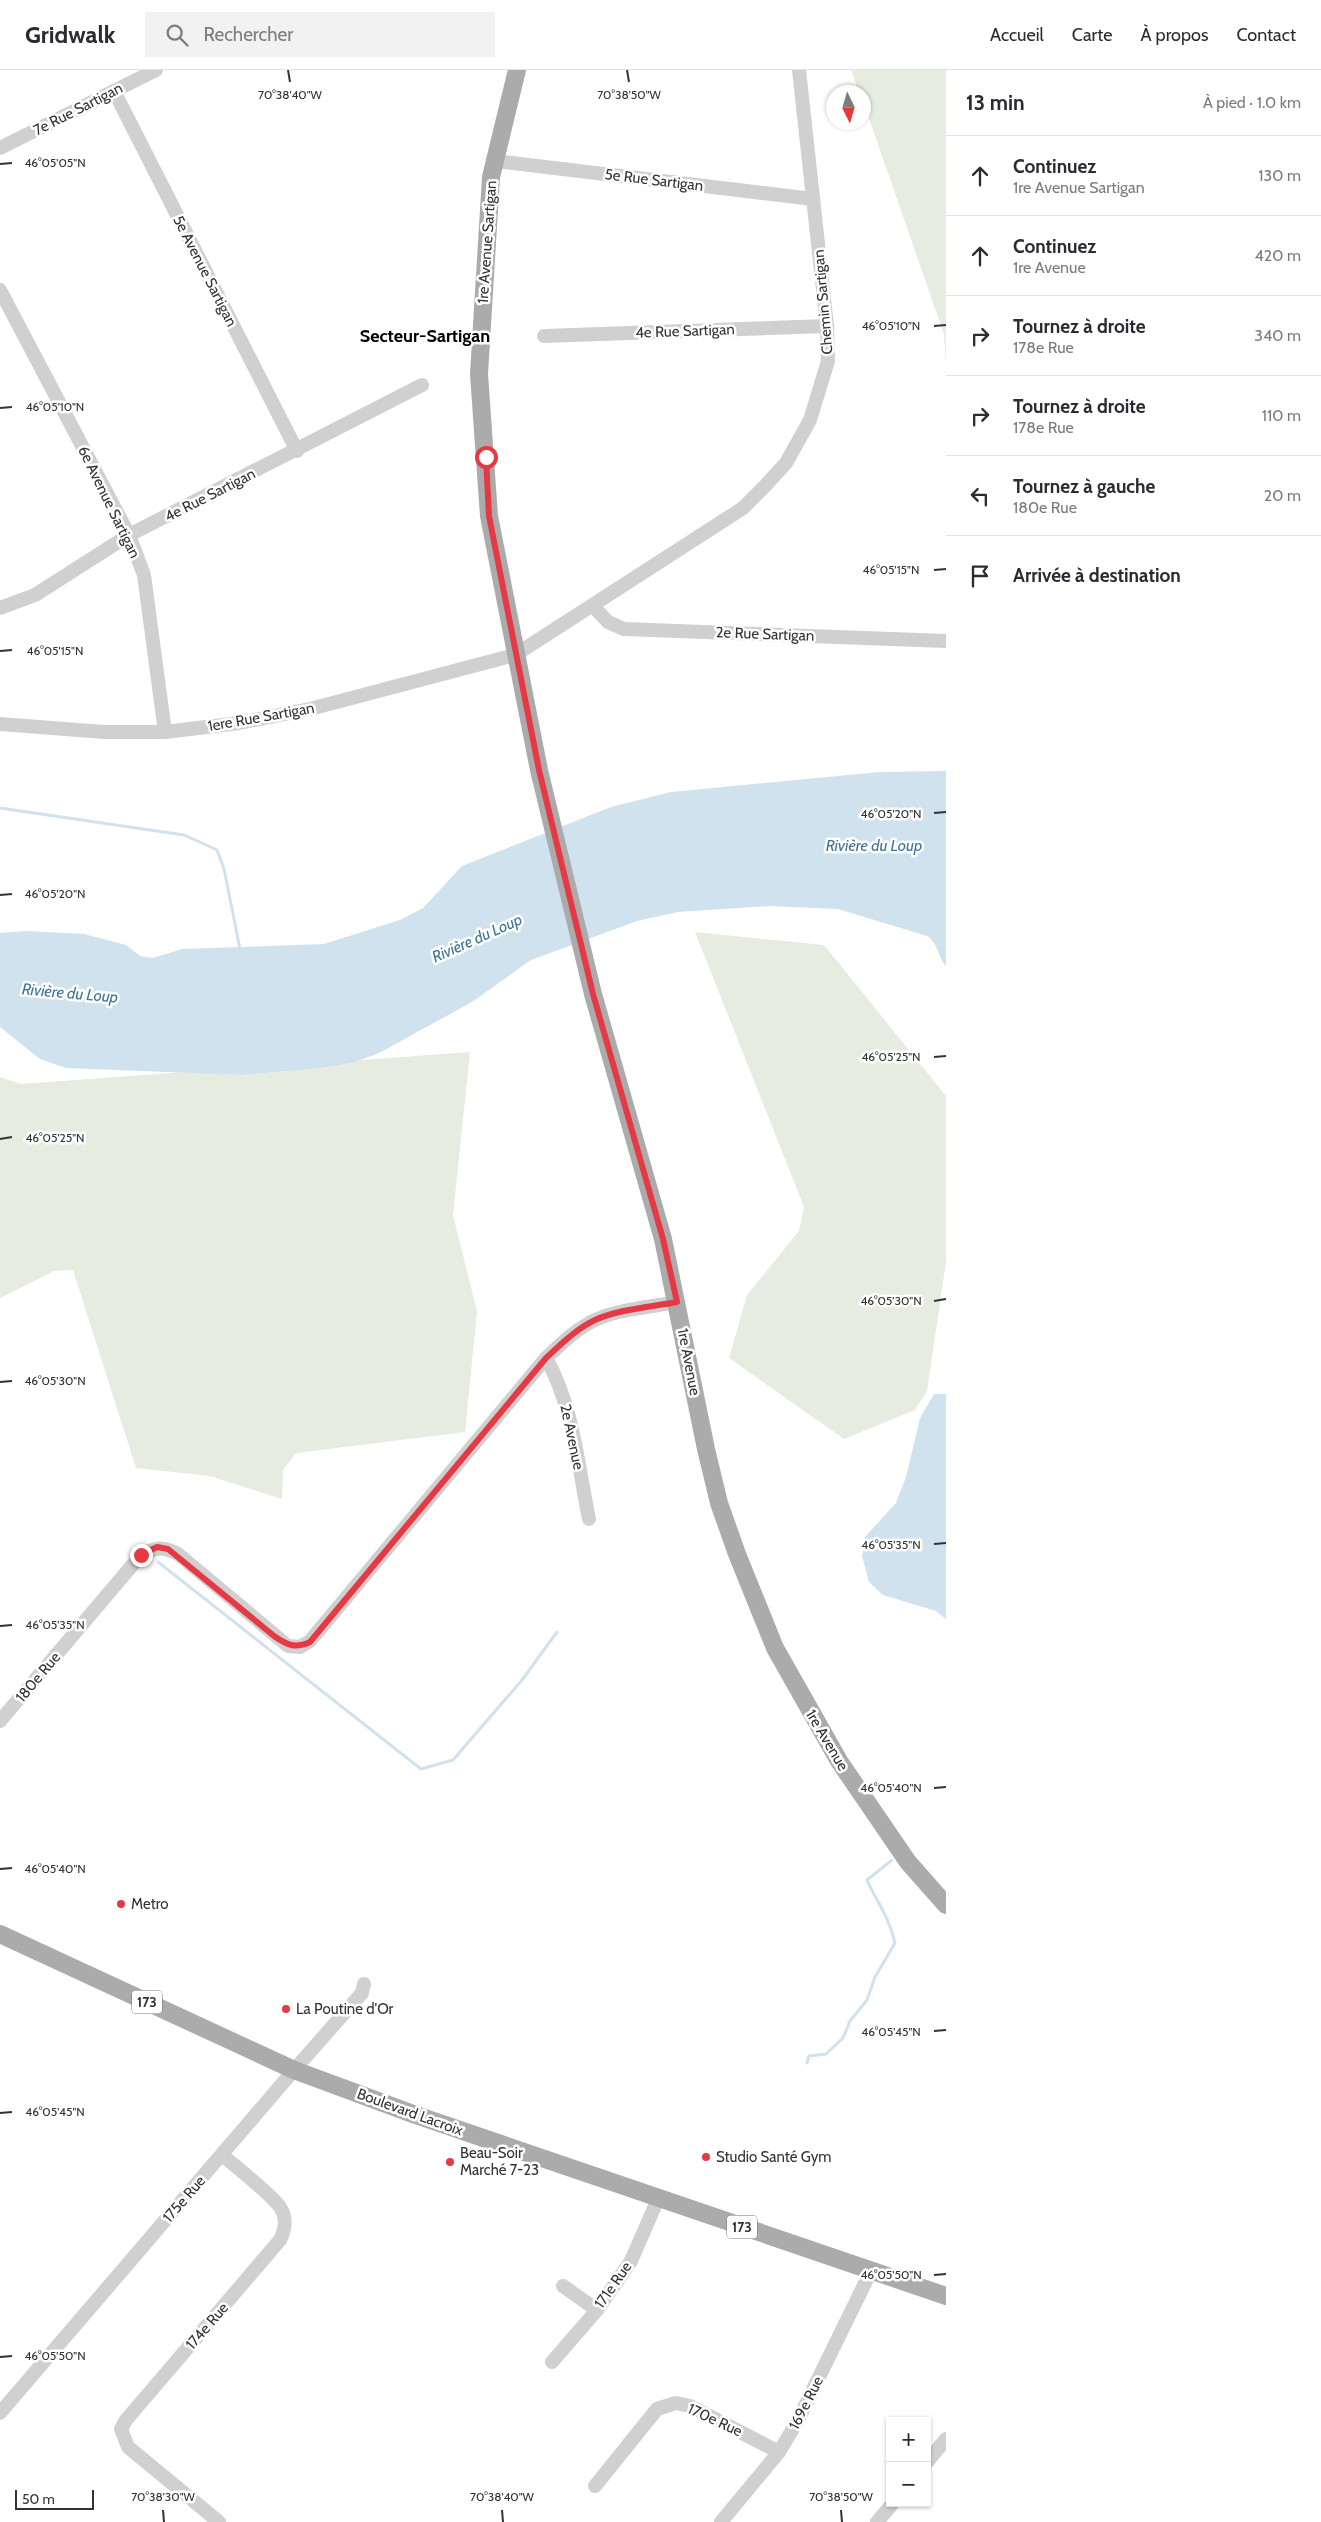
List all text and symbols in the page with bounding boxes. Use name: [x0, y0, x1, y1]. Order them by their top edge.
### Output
search box: [145, 12, 495, 57]
text: Gridwalk: [25, 20, 115, 49]
icon: search: [163, 21, 191, 49]
text: Rechercher: [203, 23, 293, 46]
text: Accueil: [990, 24, 1044, 46]
text: Carte: [1072, 24, 1112, 46]
text: À propos: [1140, 24, 1208, 46]
text: Contact: [1236, 24, 1296, 46]
street label: 7e Rue Sartigan: [30, 79, 126, 139]
north arrow: [826, 85, 871, 130]
text: 70°38'40"W: [258, 87, 323, 102]
text: 70°38'50"W: [597, 87, 661, 102]
text: 13 min: [966, 90, 1025, 115]
text: À pied · 1.0 km: [1203, 93, 1301, 112]
text: 46°05'05"N: [24, 155, 86, 170]
text: Continuez: [1013, 155, 1096, 178]
icon: ahead: [966, 162, 994, 190]
street label: 5e Rue Sartigan: [604, 165, 704, 195]
text: 130 m: [1258, 166, 1301, 185]
text: 1re Avenue Sartigan: [1013, 178, 1145, 197]
street label: 1re Avenue Sartigan: [474, 180, 500, 304]
street label: 5e Avenue Sartigan: [169, 213, 241, 329]
text: Continuez: [1013, 235, 1096, 258]
icon: ahead: [966, 242, 994, 270]
text: 420 m: [1255, 246, 1301, 265]
street label: Chemin Sartigan: [809, 249, 837, 355]
text: 1re Avenue: [1013, 258, 1086, 277]
text: Tournez à droite: [1013, 315, 1146, 338]
text: 46°05'10"N: [862, 318, 920, 333]
street label: 4e Rue Sartigan: [635, 320, 735, 342]
icon: right: [966, 322, 994, 350]
district label: Secteur-Sartigan: [360, 325, 490, 347]
text: 340 m: [1254, 326, 1301, 345]
text: 178e Rue: [1013, 338, 1074, 357]
text: Tournez à droite: [1013, 395, 1146, 418]
text: 46°05'10"N: [26, 399, 84, 414]
icon: right: [966, 402, 994, 430]
text: 110 m: [1262, 406, 1301, 425]
text: 178e Rue: [1013, 418, 1074, 437]
street label: 6e Avenue Sartigan: [74, 443, 144, 561]
route start: [475, 446, 498, 469]
street label: 4e Rue Sartigan: [162, 464, 258, 526]
text: Tournez à gauche: [1013, 475, 1155, 498]
icon: left: [966, 482, 994, 510]
text: 20 m: [1264, 486, 1301, 505]
text: 180e Rue: [1013, 498, 1077, 517]
text: 46°05'15"N: [863, 562, 919, 577]
icon: arrive: [966, 562, 994, 590]
text: Arrivée à destination: [1013, 564, 1181, 587]
street label: 2e Rue Sartigan: [715, 623, 815, 645]
text: 46°05'15"N: [27, 643, 83, 658]
street label: 1ere Rue Sartigan: [206, 699, 316, 735]
text: 46°05'20"N: [860, 806, 922, 821]
water label: Rivière du Loup: [826, 836, 922, 855]
text: 46°05'20"N: [24, 886, 86, 901]
water label: Rivière du Loup: [429, 910, 525, 966]
water label: Rivière du Loup: [21, 979, 119, 1007]
text: 46°05'25"N: [861, 1049, 921, 1064]
text: 46°05'25"N: [25, 1130, 85, 1145]
text: 46°05'30"N: [860, 1293, 922, 1308]
street label: 1re Avenue: [674, 1327, 704, 1397]
text: 46°05'30"N: [24, 1373, 86, 1388]
street label: 2e Avenue: [556, 1403, 588, 1472]
text: 46°05'35"N: [861, 1537, 921, 1552]
route end: [130, 1544, 153, 1567]
text: 46°05'35"N: [25, 1617, 85, 1632]
street label: 180e Rue: [12, 1648, 64, 1706]
street label: 1re Avenue: [802, 1706, 852, 1774]
text: 46°05'40"N: [860, 1780, 922, 1795]
text: 46°05'40"N: [24, 1861, 86, 1876]
place label: Metro: [131, 1895, 169, 1913]
marker: Metro: [115, 1898, 127, 1910]
road number: 173: [132, 1990, 162, 2014]
place label: La Poutine d'Or: [296, 2000, 394, 2018]
marker: La Poutine d'Or: [280, 2003, 292, 2015]
text: 46°05'45"N: [861, 2024, 921, 2039]
street label: Boulevard Lacroix: [355, 2084, 465, 2140]
text: 46°05'45"N: [25, 2104, 85, 2119]
place label: Beau-Soir Marché 7-23: [460, 2144, 539, 2179]
place label: Studio Santé Gym: [716, 2148, 831, 2166]
marker: Studio Santé Gym: [700, 2151, 712, 2163]
marker: Beau-Soir Marché 7-23: [444, 2156, 456, 2168]
street label: 175e Rue: [159, 2172, 209, 2226]
road number: 173: [727, 2216, 757, 2238]
street label: 171e Rue: [590, 2258, 636, 2312]
text: 46°05'50"N: [860, 2267, 922, 2282]
street label: 174e Rue: [182, 2299, 232, 2353]
text: 46°05'50"N: [24, 2348, 86, 2363]
street label: 169e Rue: [785, 2373, 827, 2433]
street label: 170e Rue: [685, 2400, 745, 2441]
map controls: [886, 2417, 931, 2507]
button: +: [886, 2417, 931, 2462]
button: −: [886, 2462, 931, 2507]
scale bar: [15, 2487, 94, 2510]
text: 70°38'30"W: [131, 2489, 195, 2504]
text: 70°38'40"W: [470, 2489, 535, 2504]
text: 70°38'50"W: [809, 2489, 873, 2504]
text: 50 m: [22, 2490, 55, 2508]

